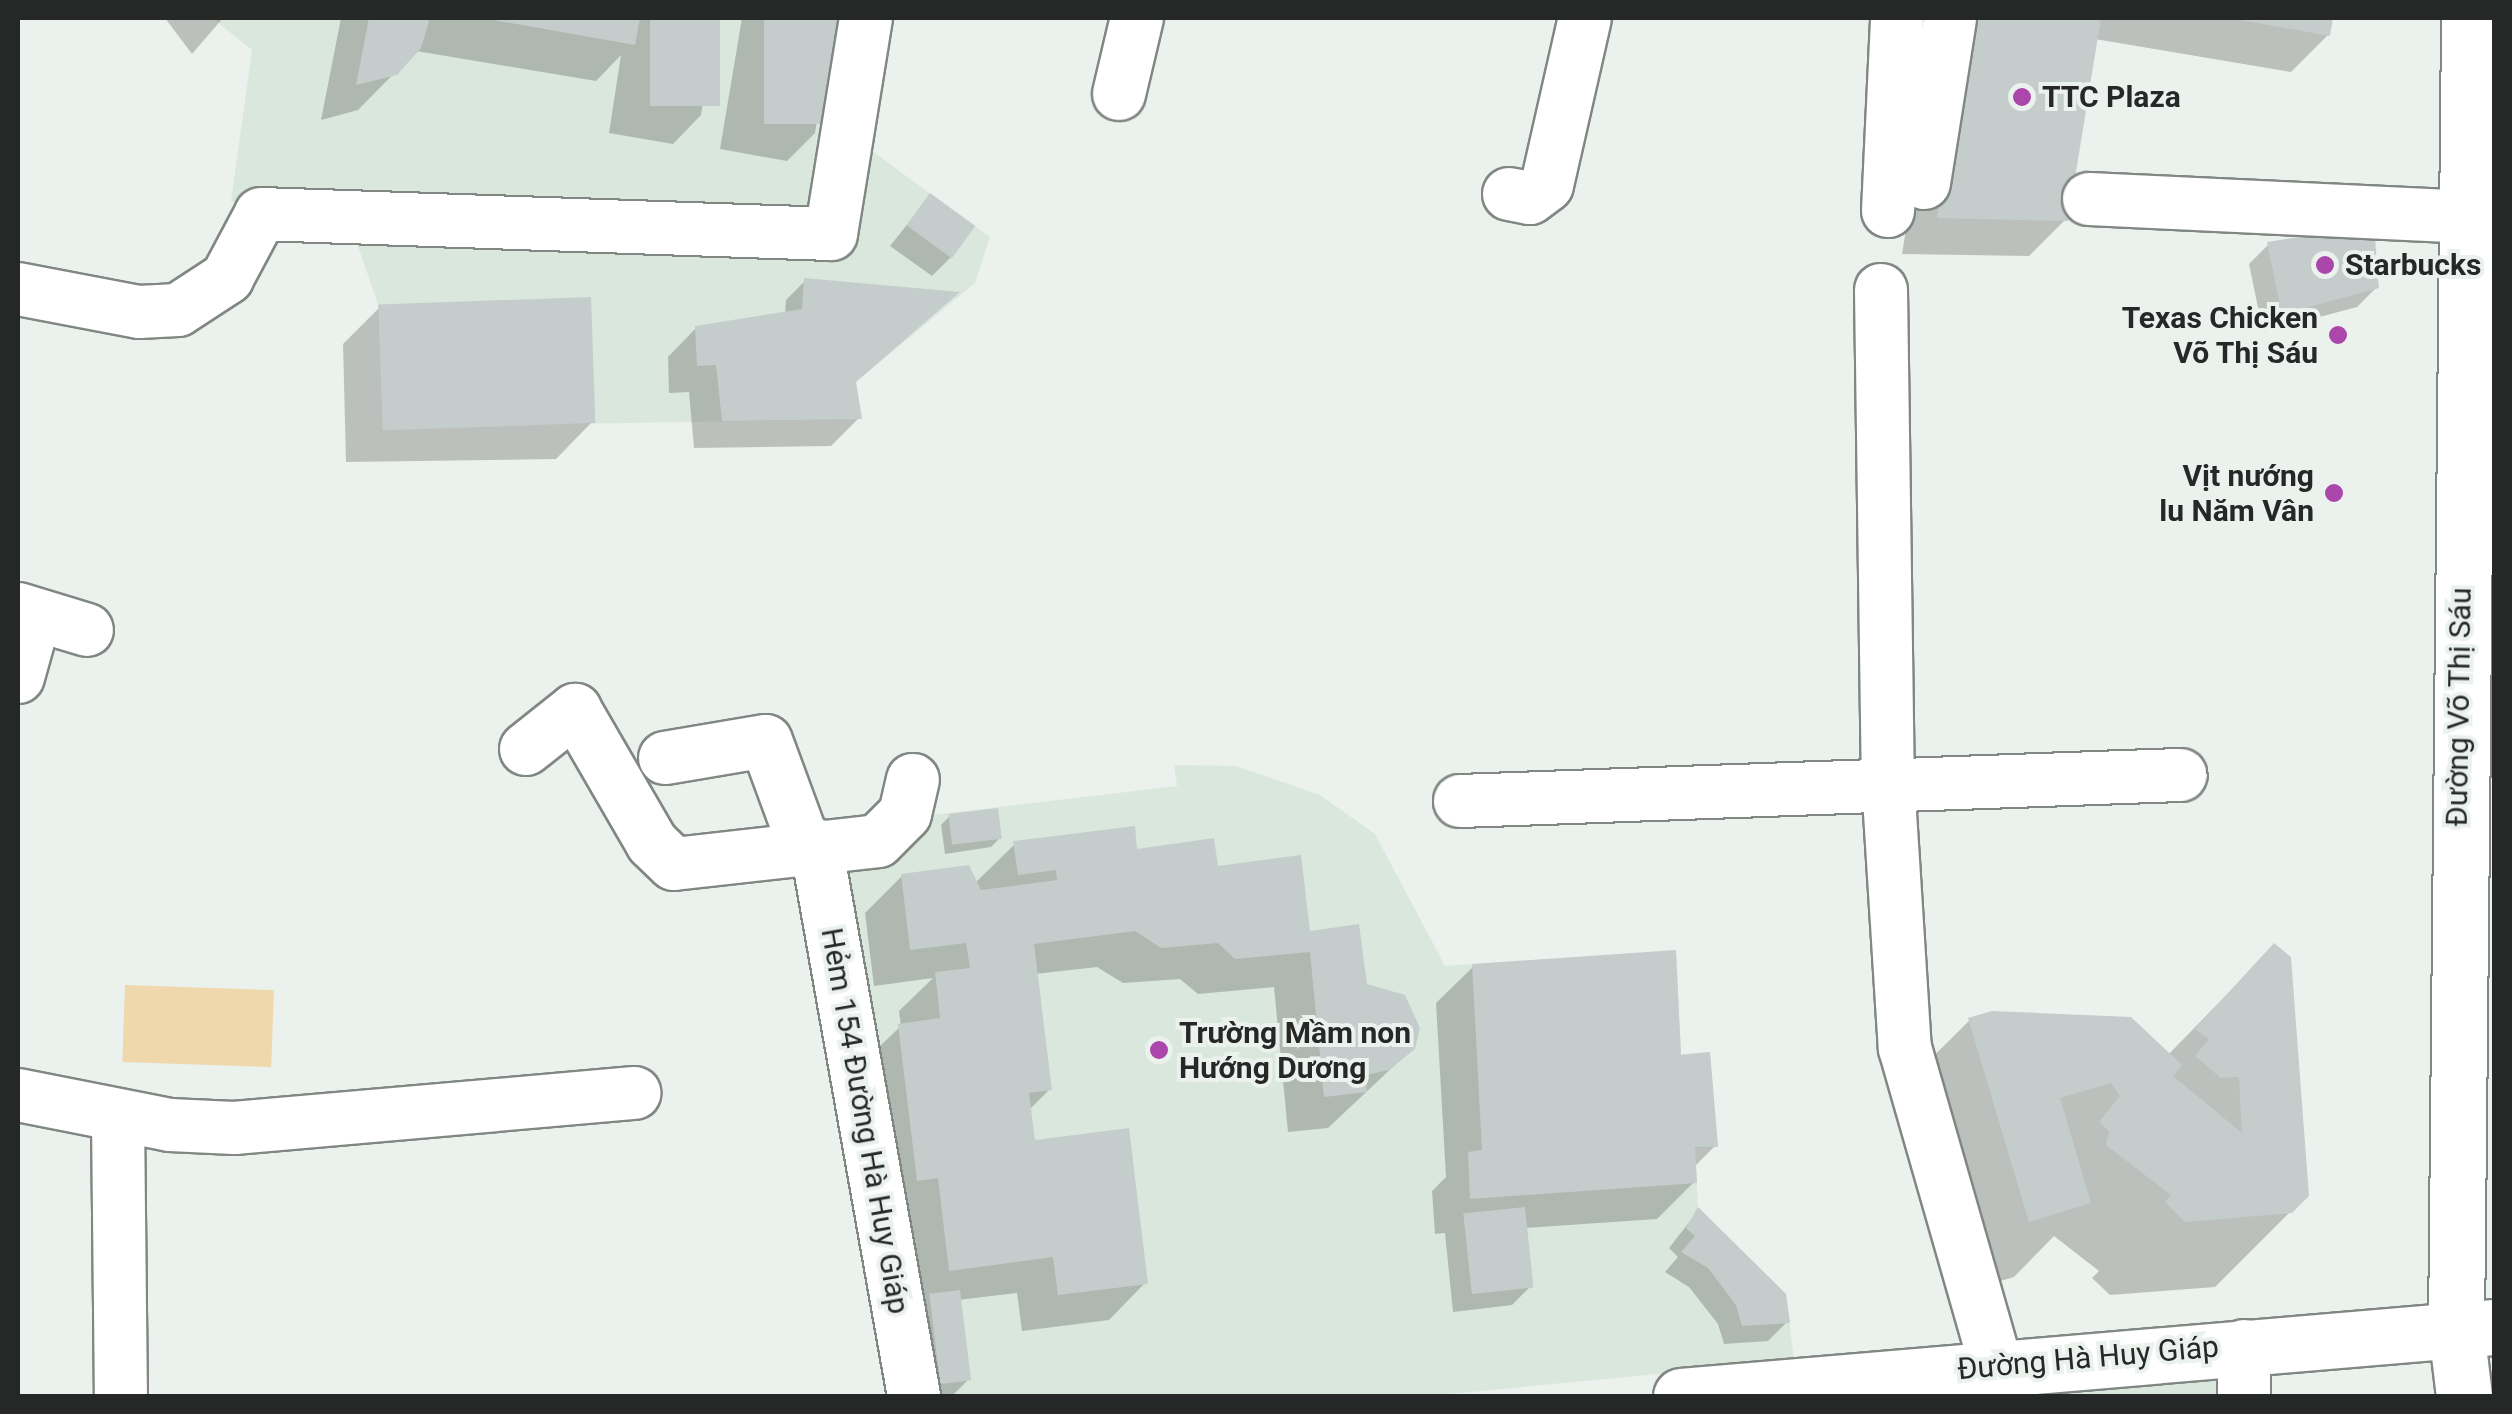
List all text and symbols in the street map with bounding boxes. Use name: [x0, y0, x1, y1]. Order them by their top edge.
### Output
place label: TTC Plaza: [2042, 79, 2181, 115]
marker: TTC Plaza: [2011, 86, 2033, 108]
place label: Starbucks: [2345, 247, 2481, 283]
marker: Starbucks: [2314, 254, 2336, 276]
place label: Texas Chicken Võ Thị Sáu: [2122, 300, 2318, 370]
marker: Texas Chicken Võ Thị Sáu: [2327, 324, 2349, 346]
place label: Vịt nướng lu Năm Vân: [2159, 458, 2314, 528]
marker: Vịt nướng lu Năm Vân: [2323, 482, 2345, 504]
street label: Đường Võ Thị Sáu: [2439, 587, 2479, 827]
street label: Hẻm 154 Đường Hà Huy Giáp: [813, 925, 917, 1317]
place label: Trường Mầm non Hướng Dương: [1179, 1015, 1411, 1086]
marker: Trường Mầm non Hướng Dương: [1148, 1039, 1170, 1061]
street label: Đường Hà Huy Giáp: [1956, 1329, 2220, 1387]

